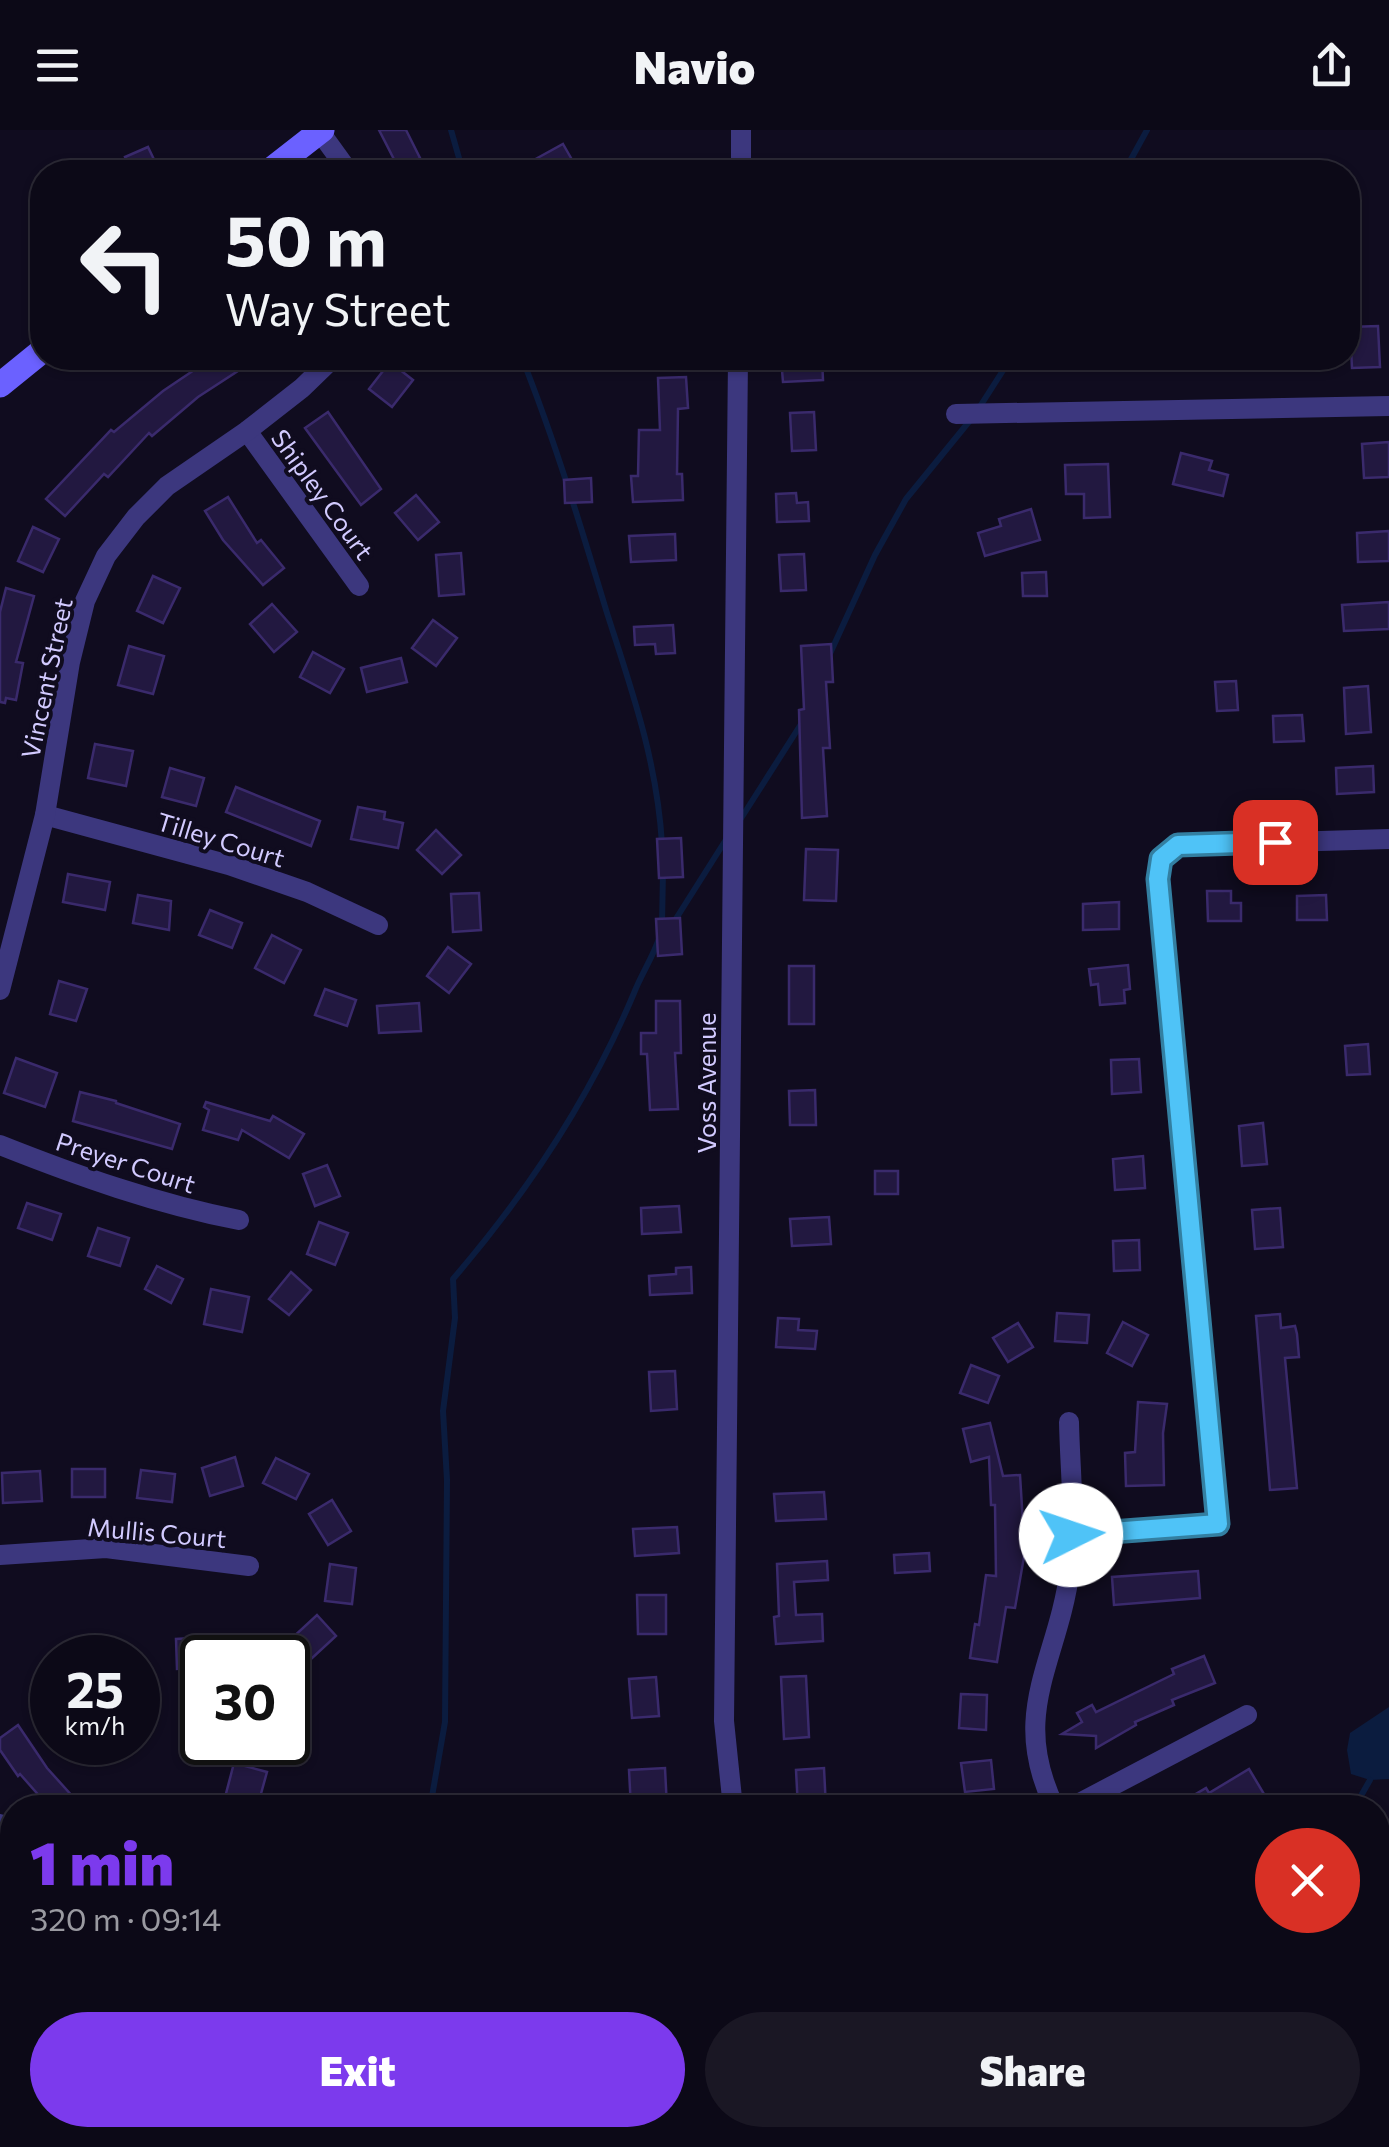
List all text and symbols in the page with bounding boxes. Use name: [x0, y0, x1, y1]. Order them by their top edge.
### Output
icon: menu: [30, 38, 85, 93]
text: Navio: [634, 38, 755, 93]
icon: share: [1304, 38, 1359, 93]
text: 50 m: [225, 195, 387, 280]
icon: left: [60, 200, 190, 330]
text: Way Street: [225, 280, 451, 335]
street label: Shipley Court: [266, 423, 380, 565]
street label: Vincent Street: [14, 595, 78, 761]
pin: [1233, 800, 1318, 885]
street label: Tilley Court: [153, 805, 289, 873]
icon: arrive: [1248, 815, 1303, 870]
street label: Voss Avenue: [691, 1013, 721, 1153]
street label: Preyer Court: [52, 1125, 200, 1199]
position arrow: [1019, 1483, 1123, 1587]
street label: Mullis Court: [86, 1511, 228, 1553]
speed limit sign: 30: [180, 1635, 310, 1765]
text: 25: [66, 1657, 124, 1718]
text: km/h: [65, 1710, 125, 1740]
text: 1 min: [30, 1824, 174, 1897]
button: close: [1255, 1828, 1360, 1933]
text: 320 m · 09:14: [30, 1898, 221, 1938]
button: Exit: [30, 2012, 685, 2127]
button: Share: [705, 2012, 1360, 2127]

